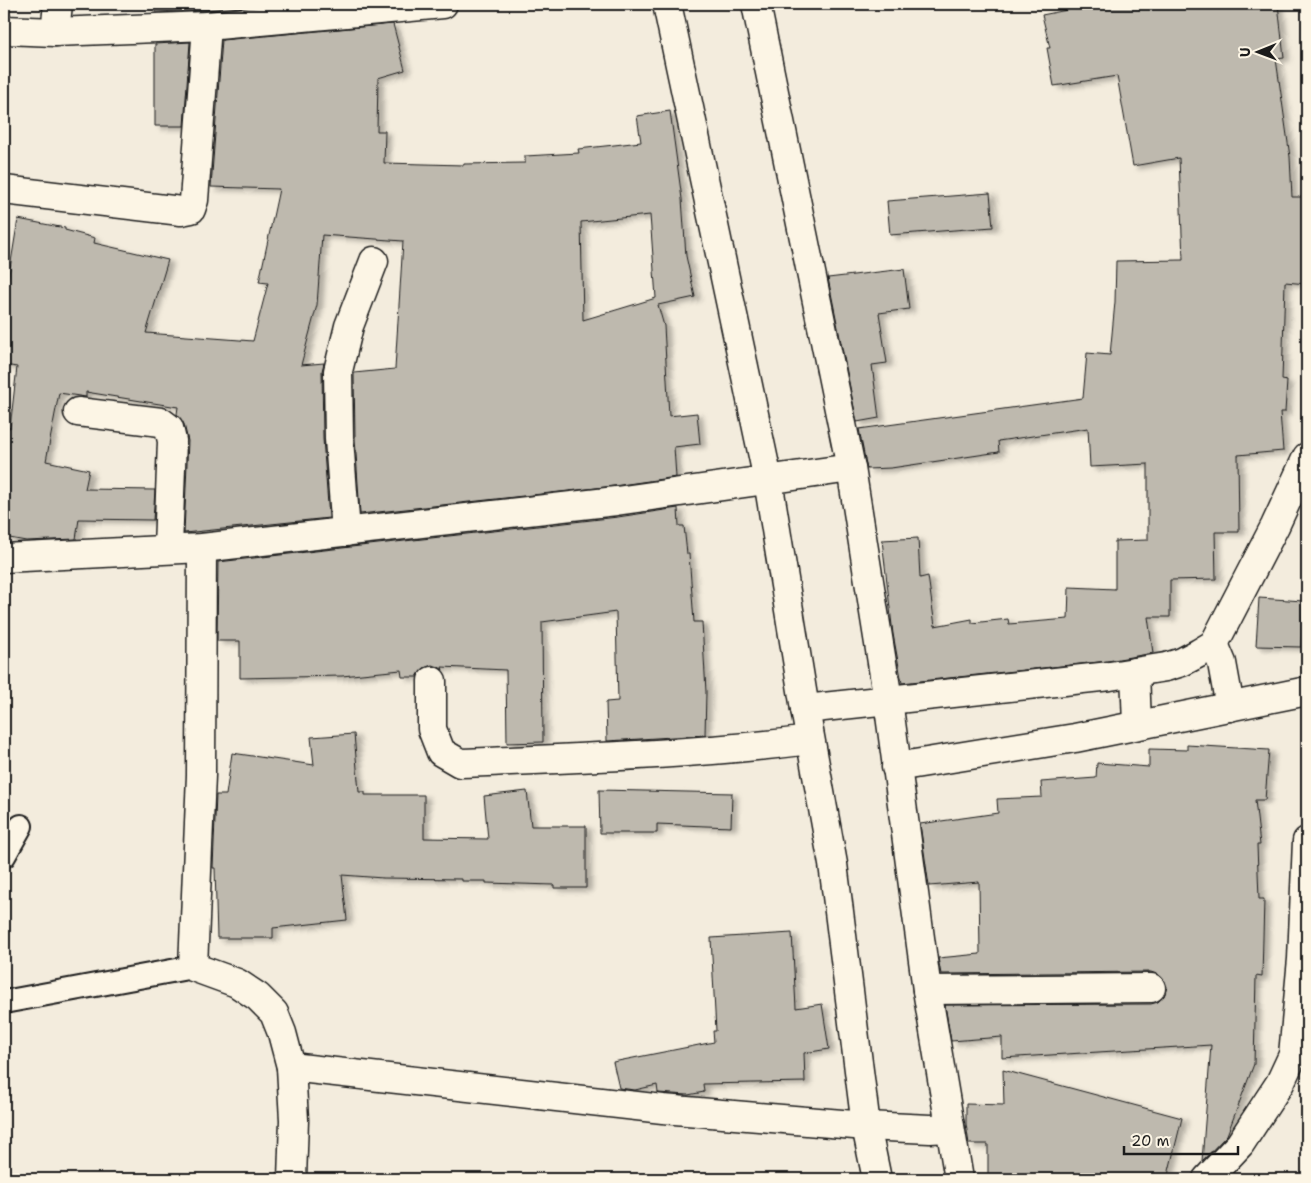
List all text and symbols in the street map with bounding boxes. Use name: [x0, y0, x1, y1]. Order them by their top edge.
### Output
north arrow: [1234, 28, 1284, 78]
text: U: [1236, 47, 1254, 57]
scale bar: [1124, 1123, 1237, 1155]
text: 20 m: [1131, 1131, 1170, 1151]

